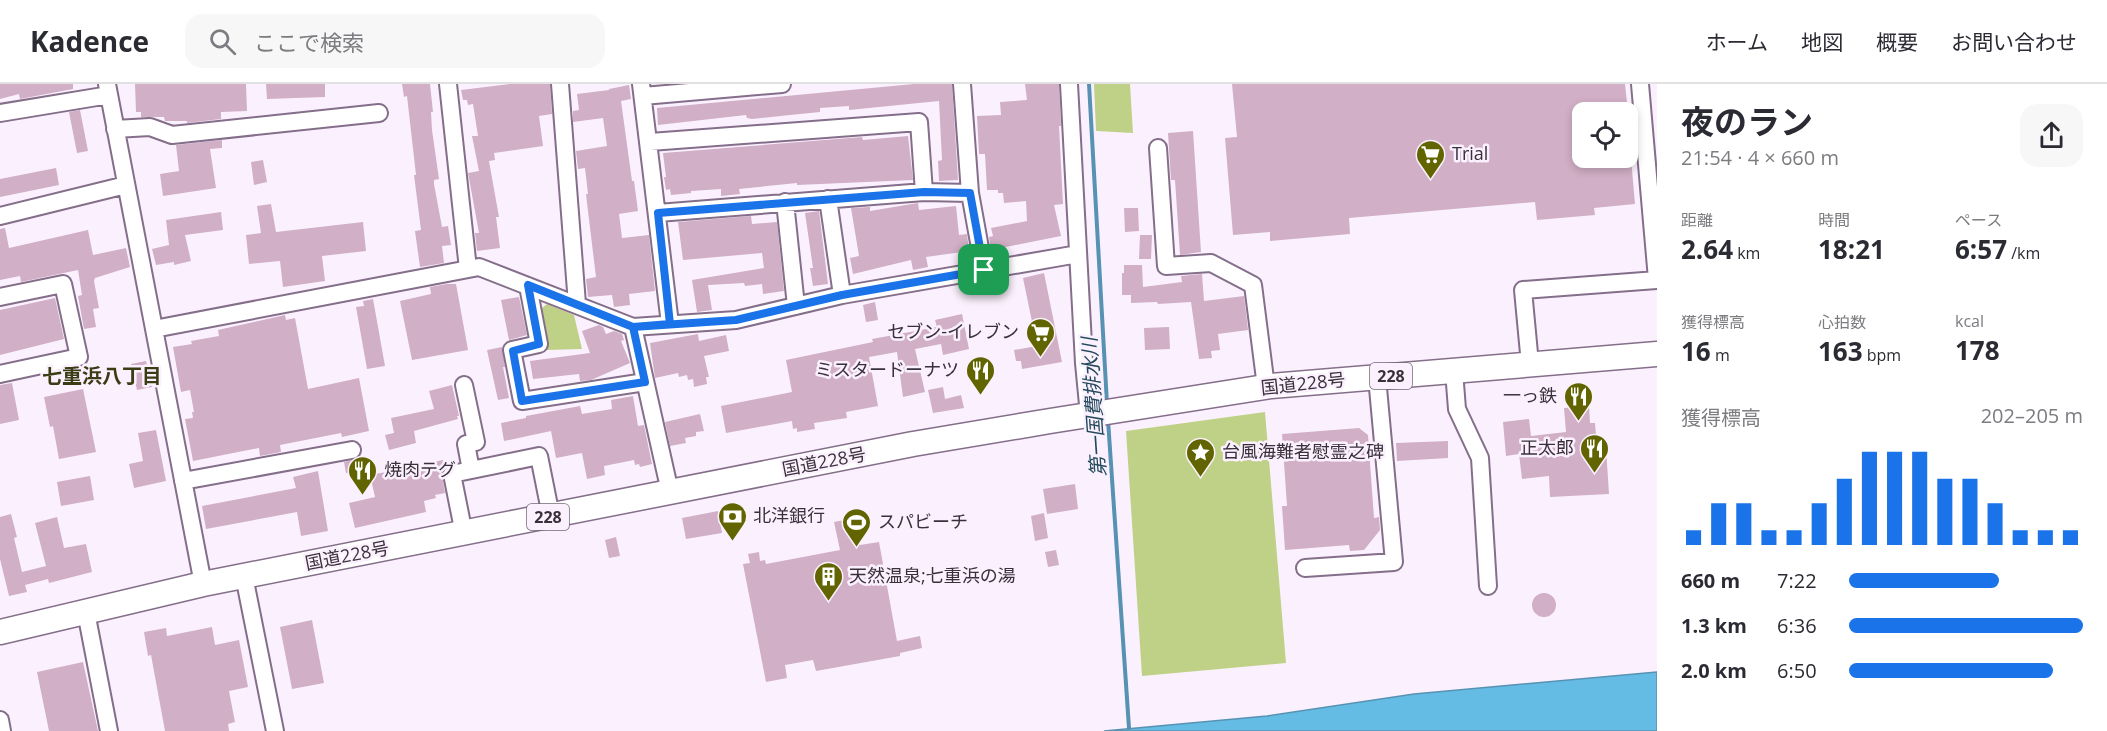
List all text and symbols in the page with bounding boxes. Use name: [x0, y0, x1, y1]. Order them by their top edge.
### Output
search box: [185, 14, 605, 68]
text: Kadence: [30, 22, 149, 60]
icon: search: [206, 25, 239, 58]
text: ここで検索: [254, 27, 364, 57]
text: ホーム: [1706, 28, 1768, 56]
text: 地図: [1801, 28, 1843, 56]
text: 概要: [1876, 28, 1918, 56]
text: お問い合わせ: [1951, 28, 2077, 56]
text: 夜のラン: [1681, 99, 1813, 144]
map controls: [1572, 102, 1638, 168]
button: locate: [1572, 102, 1638, 168]
button: share: [2020, 104, 2083, 167]
supermarket icon: Trial: [1415, 138, 1447, 180]
place label: Trial: [1452, 141, 1488, 165]
text: 21:54 · 4 × 660 m: [1681, 144, 1839, 171]
text: 距離: [1681, 209, 1713, 231]
text: 時間: [1818, 209, 1850, 231]
text: ペース: [1955, 209, 2002, 231]
text: 2.64: [1681, 231, 1733, 267]
text: 18:21: [1818, 231, 1885, 267]
text: 6:57: [1955, 231, 2007, 267]
text: km: [1733, 242, 1760, 264]
text: /km: [2007, 242, 2040, 264]
pin: [958, 244, 1009, 295]
icon: arrive: [967, 253, 1000, 286]
text: kcal: [1955, 310, 1984, 332]
text: 獲得標高: [1681, 311, 1745, 333]
text: 心拍数: [1818, 311, 1866, 333]
supermarket icon: セブン-イレブン: [1024, 316, 1056, 358]
place label: セブン-イレブン: [887, 319, 1019, 343]
text: 178: [1955, 332, 2000, 368]
text: 16: [1681, 333, 1711, 369]
text: 163: [1818, 333, 1863, 369]
water label: 第一国費排水川: [1075, 334, 1112, 478]
text: m: [1711, 344, 1730, 366]
text: bpm: [1863, 344, 1901, 366]
restaurant icon: ミスタードーナツ: [964, 354, 996, 396]
place label: ミスタードーナツ: [815, 357, 959, 381]
district label: 七重浜八丁目: [42, 362, 162, 389]
road number: 228: [1370, 363, 1412, 389]
street label: 国道228号: [1259, 367, 1346, 399]
restaurant icon: 一っ鉄: [1562, 380, 1594, 422]
place label: 一っ鉄: [1503, 383, 1557, 407]
text: 202–205 m: [1981, 402, 2083, 429]
text: 獲得標高: [1681, 404, 1761, 431]
restaurant icon: 正太郎: [1579, 432, 1611, 474]
place label: 正太郎: [1520, 435, 1574, 459]
place icon: 台風海難者慰霊之碑: [1185, 436, 1217, 478]
place label: 台風海難者慰霊之碑: [1222, 439, 1384, 463]
street label: 国道228号: [780, 441, 868, 481]
restaurant icon: 焼肉テグ: [347, 454, 379, 496]
place label: 焼肉テグ: [384, 457, 456, 481]
bank icon: 北洋銀行: [716, 500, 748, 542]
place label: 北洋銀行: [753, 503, 825, 527]
road number: 228: [527, 504, 569, 530]
sports icon: スパビーチ: [841, 506, 873, 548]
place label: スパビーチ: [878, 509, 968, 533]
street label: 国道228号: [303, 535, 391, 575]
building icon: 天然温泉;七重浜の湯: [812, 560, 844, 602]
place label: 天然温泉;七重浜の湯: [849, 563, 1016, 587]
text: 660 m: [1681, 567, 1740, 594]
text: 7:22: [1777, 567, 1817, 594]
text: 1.3 km: [1681, 612, 1747, 639]
text: 6:36: [1777, 612, 1817, 639]
text: 2.0 km: [1681, 657, 1747, 684]
text: 6:50: [1777, 657, 1817, 684]

